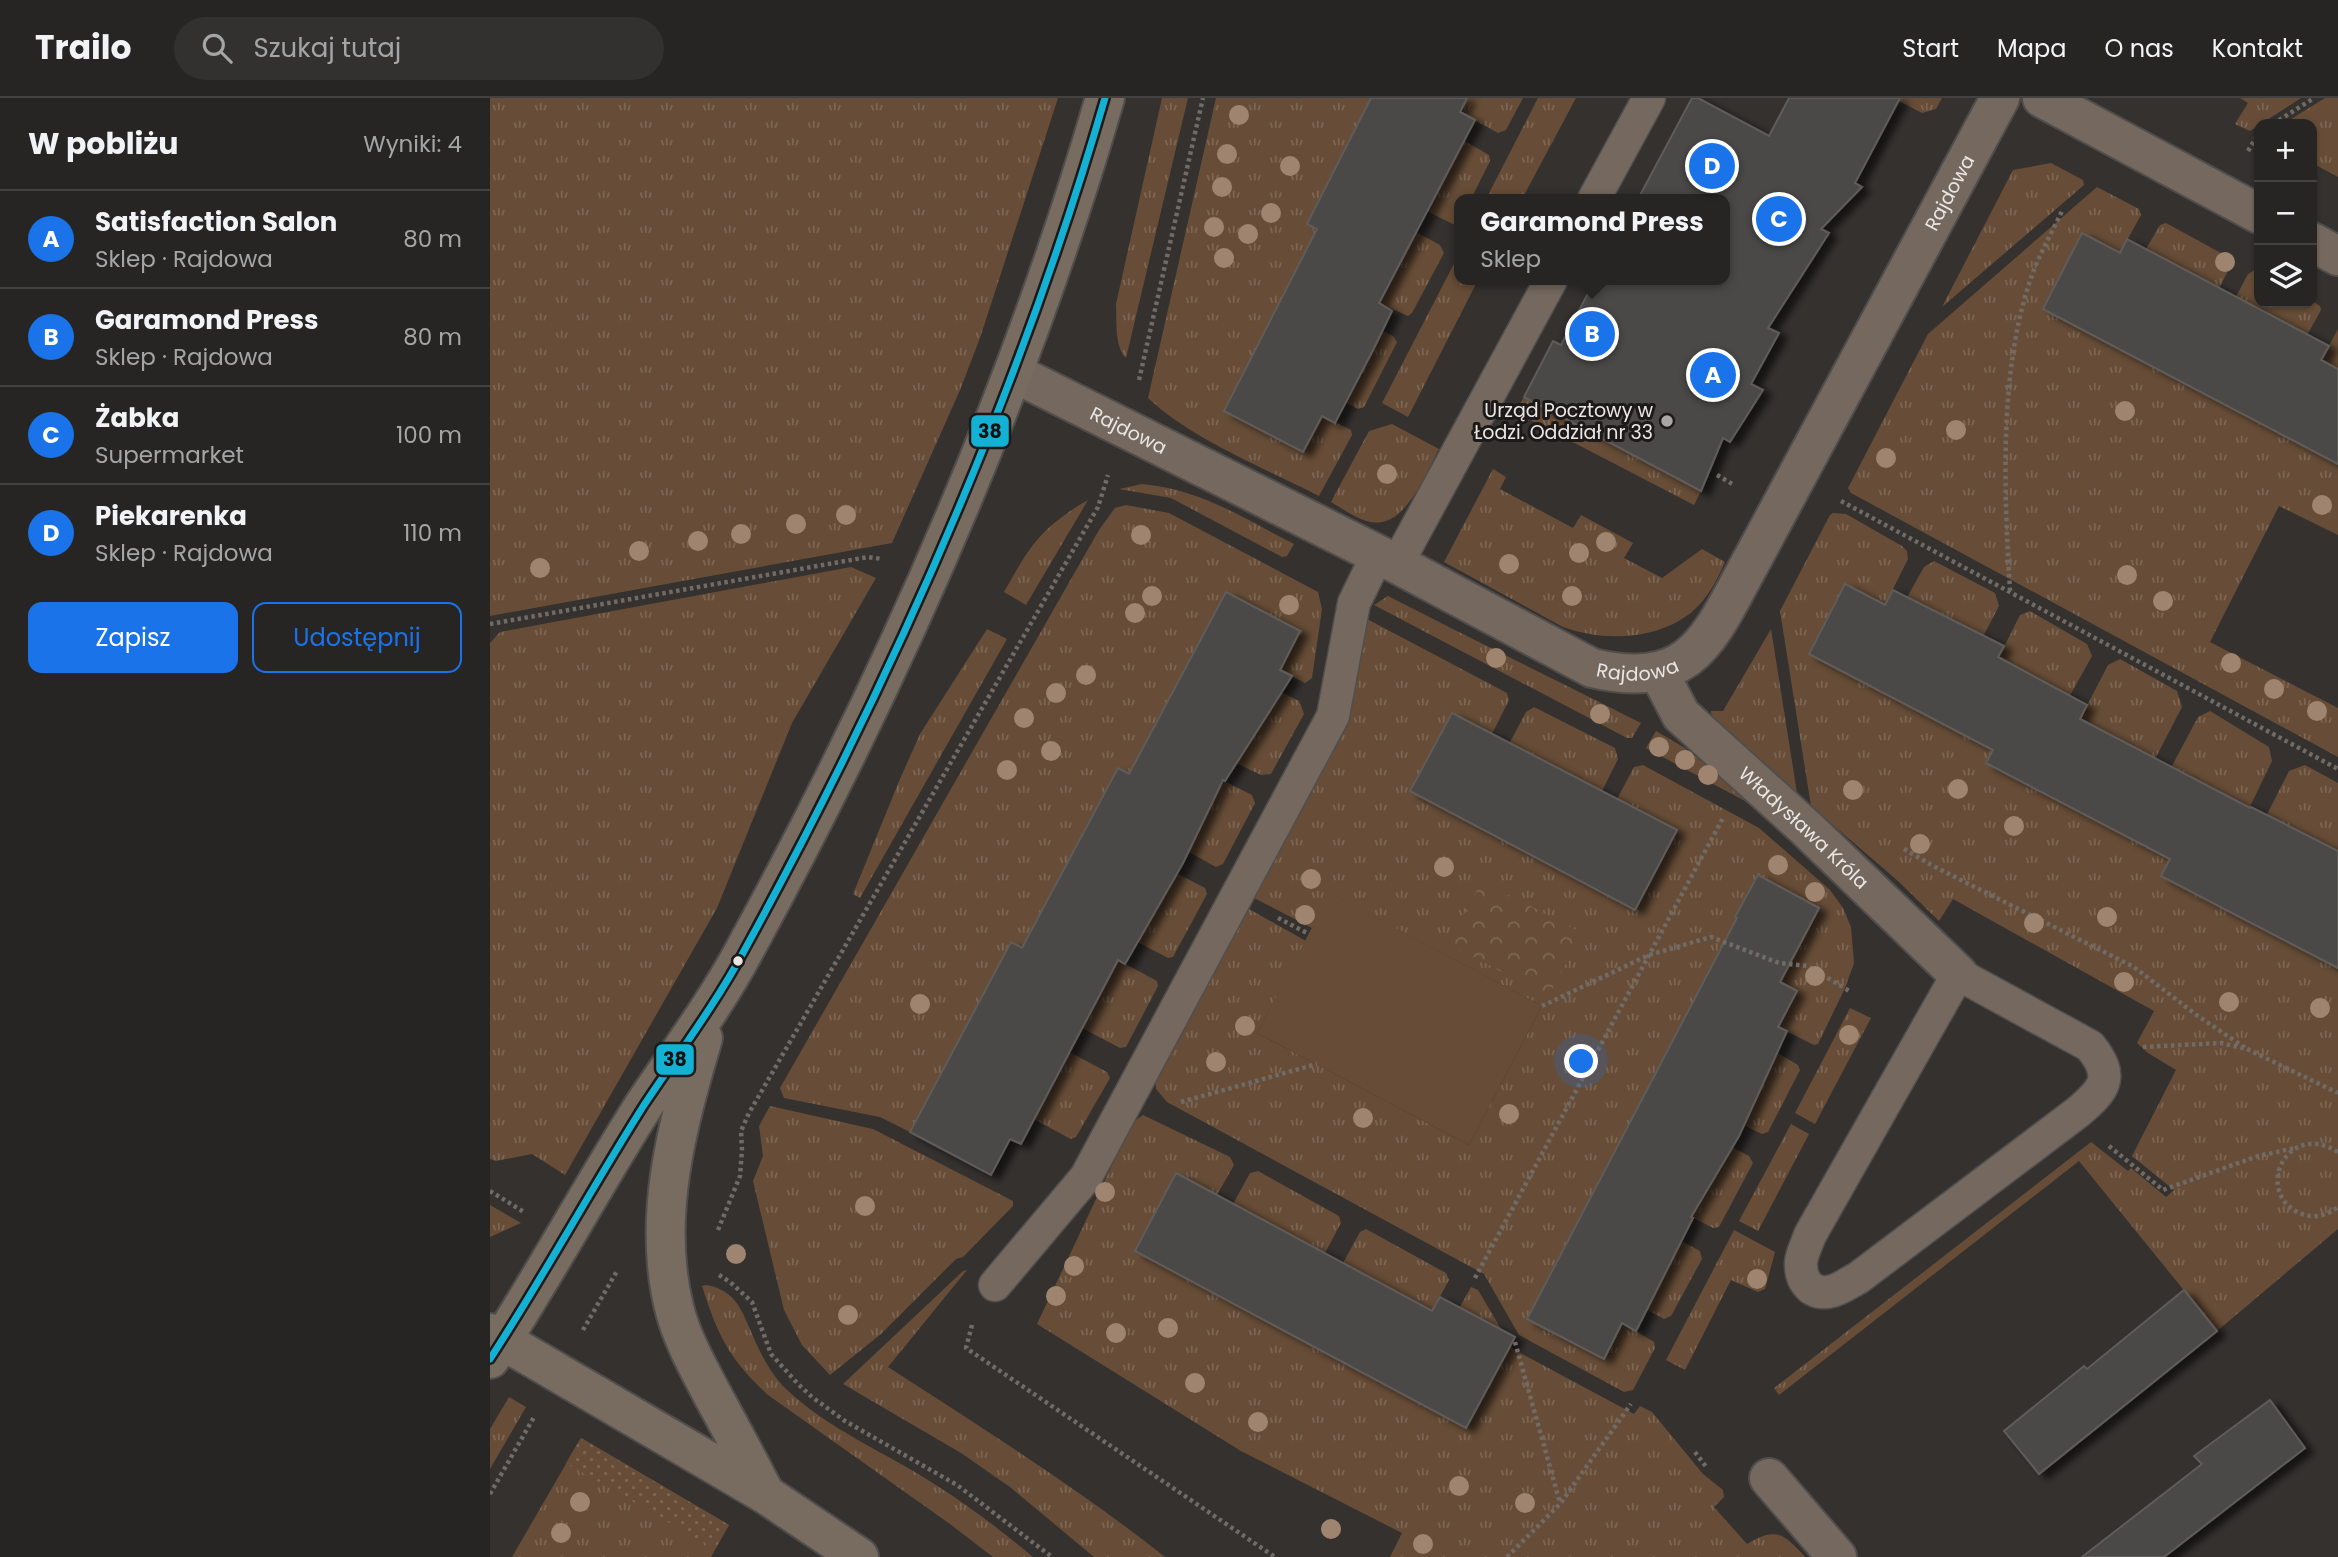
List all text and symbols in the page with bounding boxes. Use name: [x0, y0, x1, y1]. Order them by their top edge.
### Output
search box: [174, 17, 664, 80]
text: Trailo: [35, 24, 132, 71]
icon: search: [198, 29, 236, 67]
text: Szukaj tutaj: [254, 30, 401, 66]
text: Start: [1902, 32, 1959, 65]
text: Mapa: [1997, 32, 2066, 65]
text: O nas: [2104, 32, 2174, 65]
text: Kontakt: [2212, 32, 2303, 65]
map controls: [2254, 119, 2317, 308]
button: +: [2254, 119, 2317, 182]
text: W pobliżu: [28, 122, 179, 165]
text: Wyniki: 4: [363, 128, 462, 160]
pin: D: [1689, 140, 1735, 192]
street label: Rajdowa: [1918, 150, 1981, 236]
button: −: [2254, 182, 2317, 245]
pin: C: [1756, 193, 1802, 245]
popup: [1454, 194, 1730, 285]
text: Satisfaction Salon: [95, 204, 337, 240]
text: Garamond Press: [1480, 204, 1704, 240]
text: A: [43, 223, 59, 255]
text: 80 m: [403, 223, 462, 255]
text: Sklep · Rajdowa: [95, 243, 273, 275]
text: Sklep: [1480, 243, 1541, 275]
button: layers: [2254, 245, 2317, 308]
text: Garamond Press: [95, 302, 318, 338]
pin: B: [1569, 308, 1615, 360]
text: B: [43, 321, 59, 353]
text: 80 m: [403, 321, 462, 353]
text: Sklep · Rajdowa: [95, 341, 273, 373]
pin: A: [1690, 349, 1736, 401]
place label: Urząd Pocztowy w Łodzi. Oddział nr 33: [1474, 397, 1653, 446]
text: Żabka: [95, 400, 180, 436]
street label: Rajdowa: [1085, 400, 1171, 461]
marker: Urząd Pocztowy w Łodzi. Oddział nr 33: [1659, 413, 1675, 429]
line badge: 38: [970, 414, 1010, 448]
text: 38: [978, 418, 1002, 445]
text: C: [42, 419, 60, 451]
text: 100 m: [396, 419, 462, 451]
text: Supermarket: [95, 439, 244, 471]
text: Piekarenka: [95, 498, 247, 534]
text: D: [43, 517, 59, 549]
text: 110 m: [403, 517, 462, 549]
text: Sklep · Rajdowa: [95, 537, 273, 569]
button: Zapisz: [28, 602, 238, 673]
button: Udostępnij: [252, 602, 462, 673]
street label: Rajdowa: [1594, 652, 1683, 688]
street label: Władysława Króla: [1732, 760, 1875, 895]
unlabelled marker: [731, 954, 745, 968]
line badge: 38: [655, 1043, 695, 1076]
your location: [1564, 1044, 1598, 1078]
text: 38: [663, 1046, 687, 1073]

